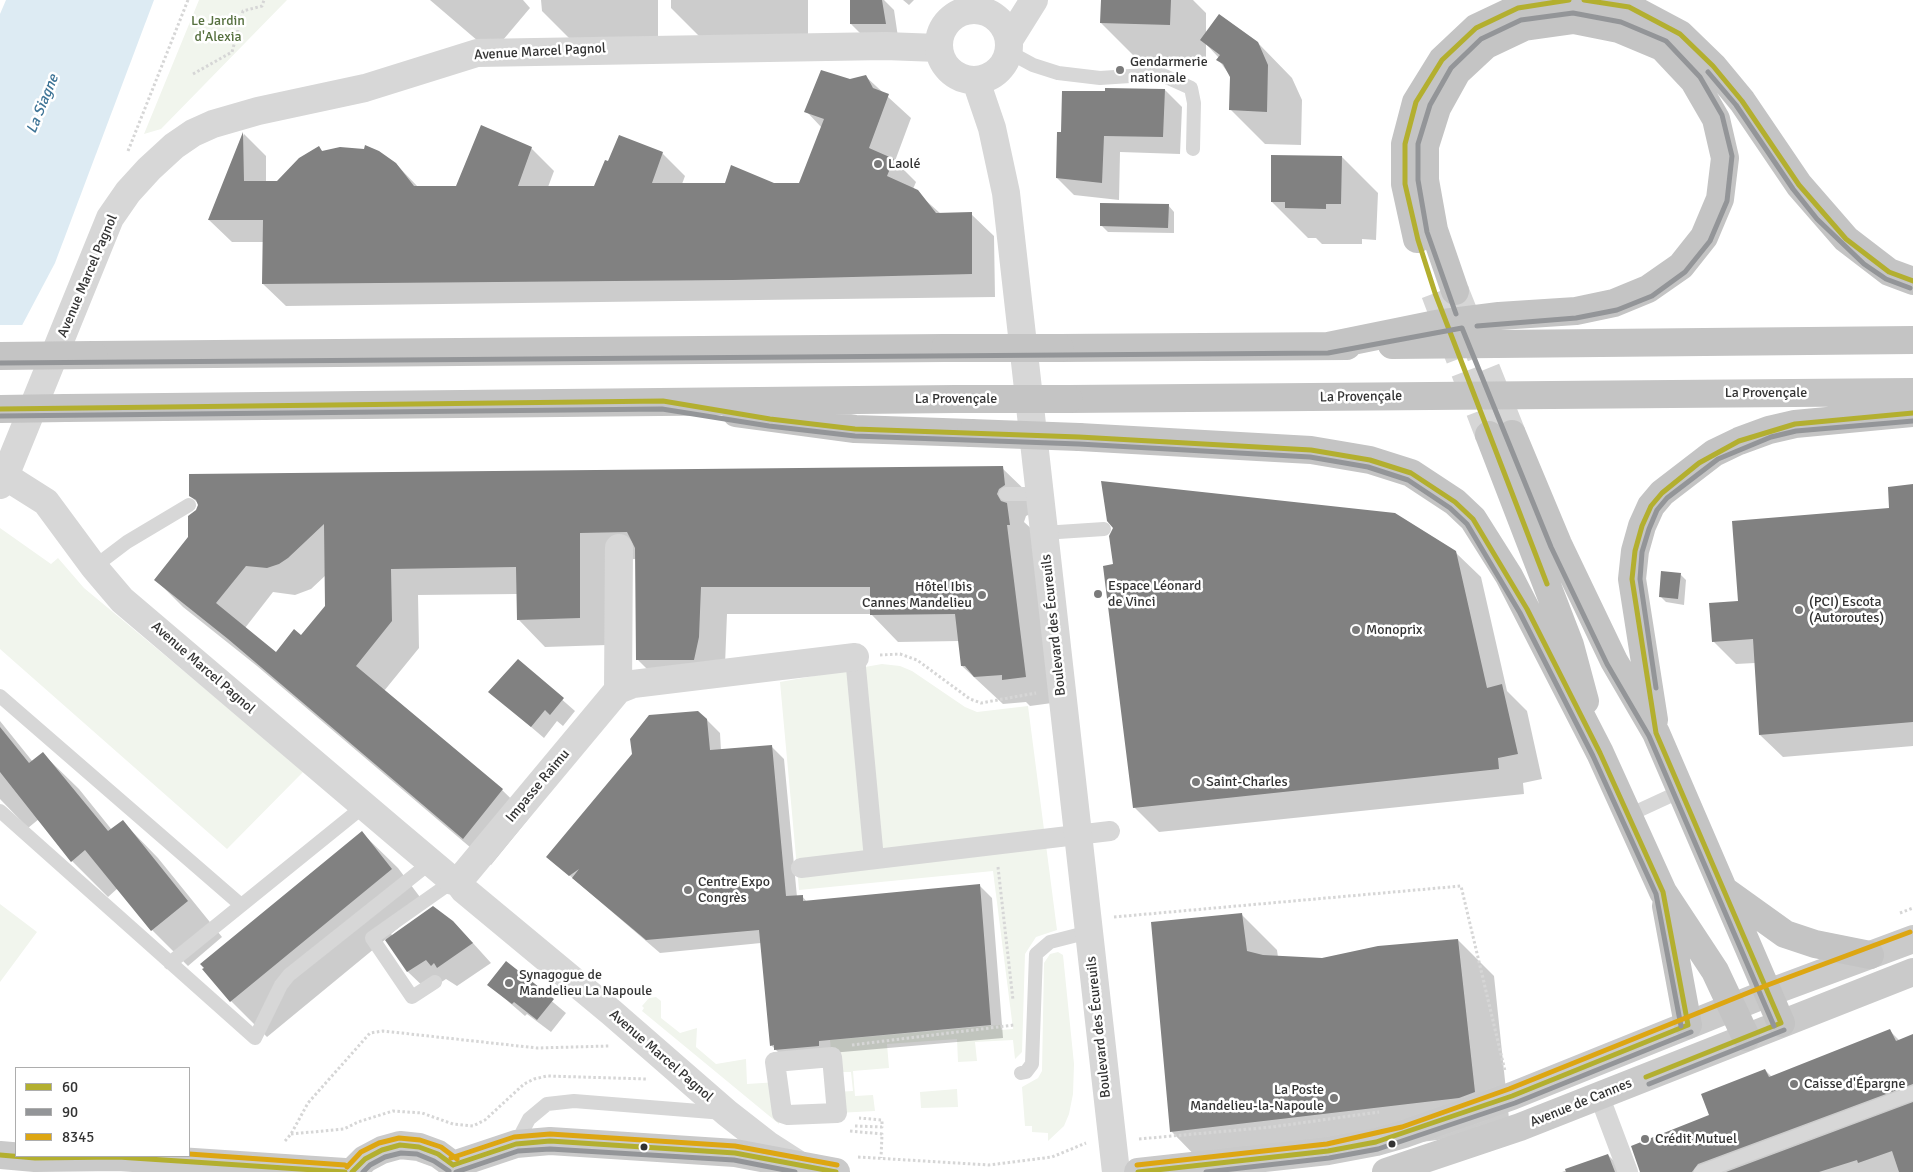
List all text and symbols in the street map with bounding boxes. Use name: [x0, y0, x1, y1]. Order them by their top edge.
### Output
park label: Le Jardin d'Alexia: [191, 13, 245, 46]
street label: Avenue Marcel Pagnol: [474, 40, 606, 64]
place label: Gendarmerie nationale: [1130, 54, 1208, 86]
marker: Gendarmerie nationale: [1114, 64, 1126, 76]
water label: La Siagne: [23, 72, 63, 136]
place label: Laolé: [888, 156, 920, 172]
marker: Laolé: [872, 158, 884, 170]
street label: Avenue Marcel Pagnol: [54, 212, 122, 340]
street label: La Provençale: [1725, 385, 1807, 401]
street label: La Provençale: [1320, 388, 1402, 406]
street label: La Provençale: [915, 391, 997, 407]
street label: Boulevard des Écureuils: [1038, 553, 1070, 697]
place label: Espace Léonard de Vinci: [1108, 578, 1202, 610]
place label: Hôtel Ibis Cannes Mandelieu: [862, 579, 972, 612]
marker: Espace Léonard de Vinci: [1092, 588, 1104, 600]
marker: Hôtel Ibis Cannes Mandelieu: [976, 589, 988, 601]
place label: (PCI) Escota (Autoroutes): [1809, 594, 1884, 626]
marker: (PCI) Escota (Autoroutes): [1793, 604, 1805, 616]
street label: Avenue Marcel Pagnol: [148, 618, 258, 718]
place label: Monoprix: [1366, 622, 1422, 638]
marker: Monoprix: [1350, 624, 1362, 636]
street label: Impasse Raimu: [503, 746, 573, 826]
place label: Saint-Charles: [1206, 774, 1288, 790]
marker: Saint-Charles: [1190, 776, 1202, 788]
place label: Centre Expo Congrès: [698, 874, 770, 906]
marker: Centre Expo Congrès: [682, 884, 694, 896]
street label: Boulevard des Écureuils: [1083, 955, 1115, 1099]
place label: Synagogue de Mandelieu La Napoule: [519, 967, 652, 1000]
marker: Synagogue de Mandelieu La Napoule: [503, 977, 515, 989]
street label: Avenue Marcel Pagnol: [606, 1006, 716, 1106]
legend: [15, 1067, 190, 1157]
street label: Avenue de Cannes: [1528, 1075, 1634, 1131]
place label: Caisse d'Épargne: [1804, 1076, 1905, 1092]
text: 60: [62, 1078, 78, 1096]
marker: Caisse d'Épargne: [1788, 1078, 1800, 1090]
place label: La Poste Mandelieu-la-Napoule: [1190, 1082, 1324, 1114]
marker: La Poste Mandelieu-la-Napoule: [1328, 1092, 1340, 1104]
text: 90: [62, 1103, 78, 1121]
text: 8345: [62, 1128, 94, 1146]
place label: Crédit Mutuel: [1655, 1131, 1737, 1147]
marker: Crédit Mutuel: [1639, 1133, 1651, 1145]
unlabelled marker: [1387, 1139, 1397, 1149]
unlabelled marker: [639, 1142, 649, 1152]

